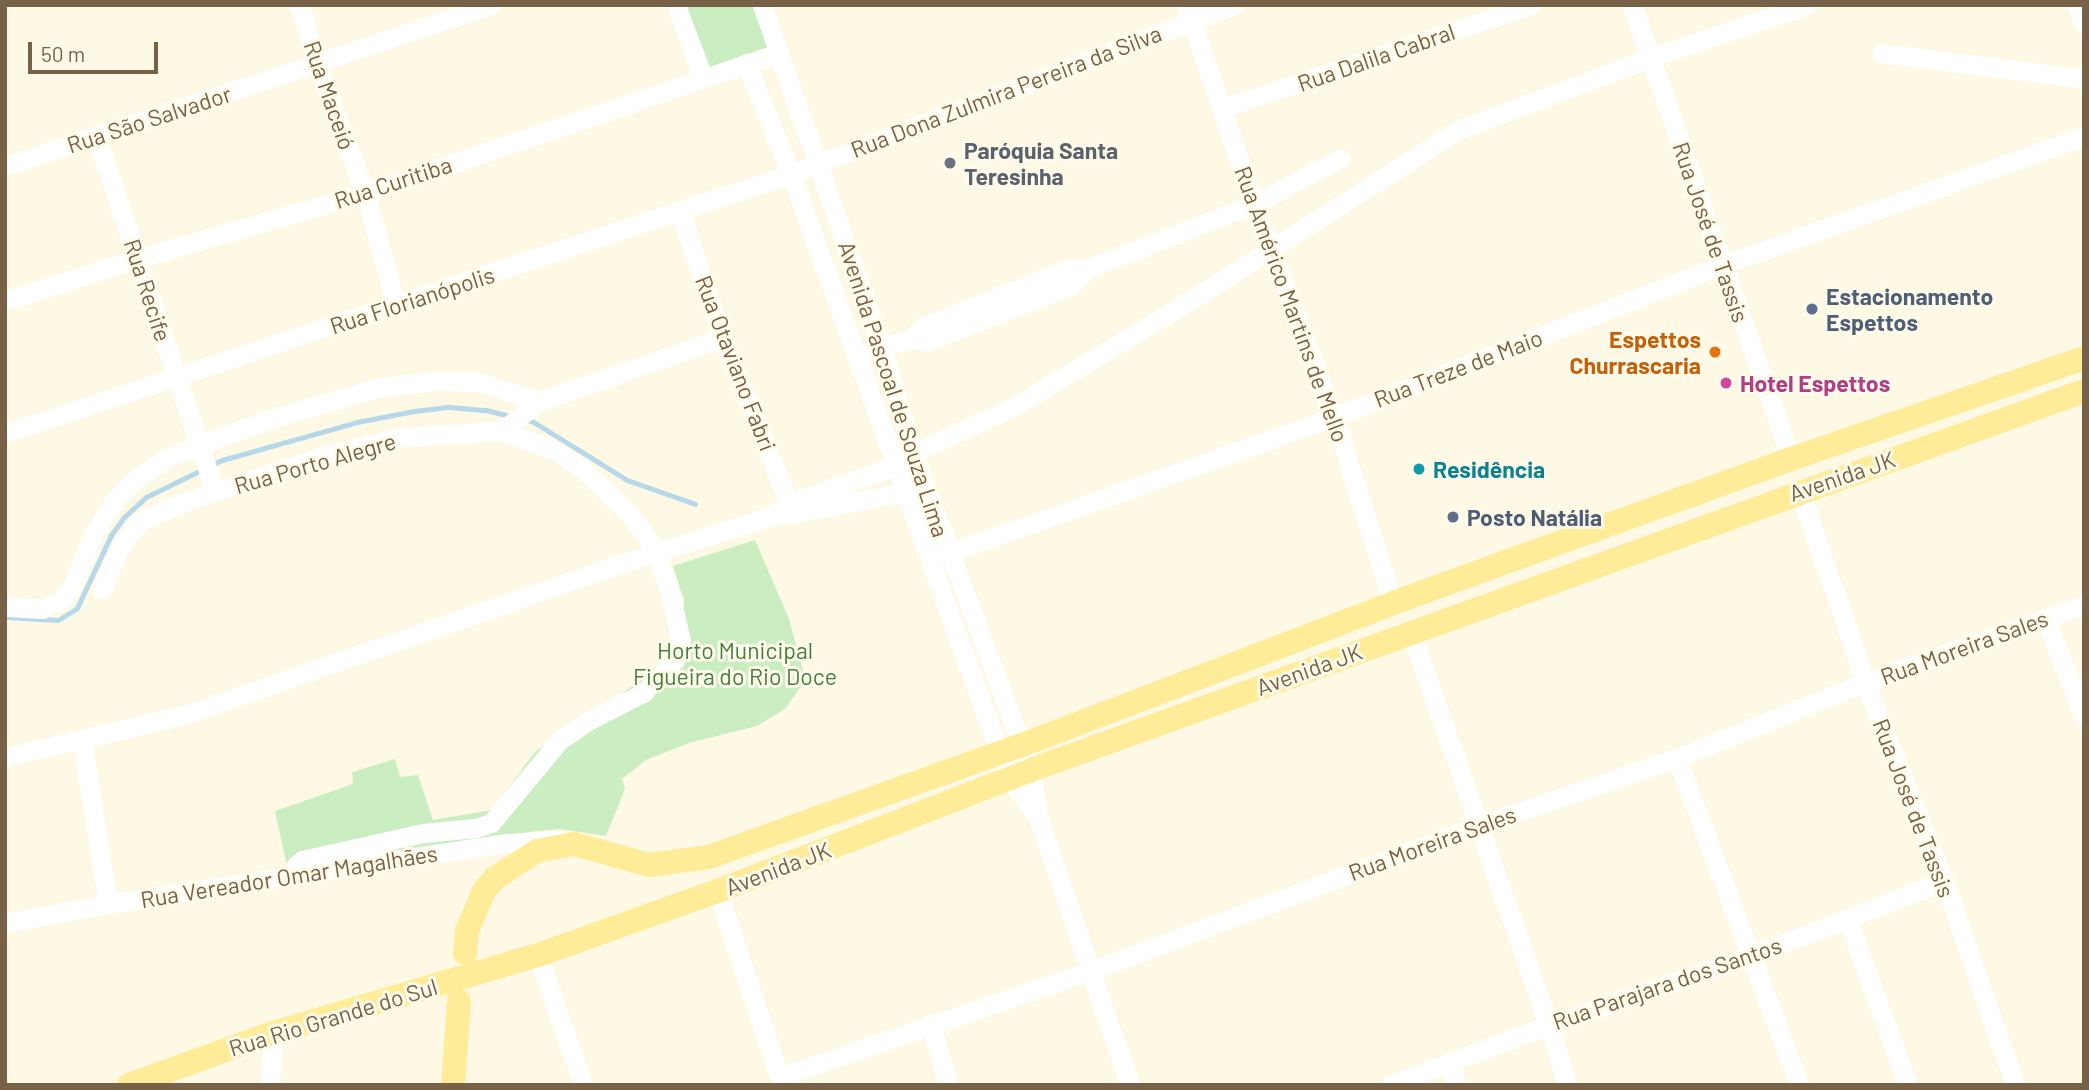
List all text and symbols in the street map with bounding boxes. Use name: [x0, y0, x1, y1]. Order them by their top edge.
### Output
street label: Rua Dalila Cabral: [1294, 17, 1458, 97]
street label: Rua Dona Zulmira Pereira da Silva: [847, 19, 1165, 163]
scale bar: [32, 28, 161, 72]
street label: Rua Maceió: [299, 37, 361, 153]
text: 50 m: [41, 41, 85, 66]
street label: Rua São Salvador: [63, 79, 235, 159]
place label: Paróquia Santa Teresinha: [964, 136, 1118, 190]
street label: Rua José de Tassis: [1667, 138, 1755, 326]
street label: Rua Curitiba: [331, 150, 455, 214]
marker: Paróquia Santa Teresinha: [942, 155, 958, 171]
street label: Rua Américo Martins de Mello: [1229, 162, 1355, 446]
street label: Rua Recife: [118, 235, 178, 345]
street label: Avenida Pascoal de Souza Lima: [833, 237, 955, 541]
street label: Rua Florianópolis: [326, 260, 498, 340]
street label: Rua Otaviano Fabri: [690, 271, 782, 455]
place label: Estacionamento Espettos: [1826, 282, 1993, 336]
marker: Estacionamento Espettos: [1804, 301, 1820, 317]
street label: Rua Treze de Maio: [1370, 323, 1546, 413]
place label: Espettos Churrascaria: [1569, 325, 1701, 379]
marker: Espettos Churrascaria: [1707, 344, 1723, 360]
place label: Hotel Espettos: [1740, 369, 1890, 397]
marker: Hotel Espettos: [1718, 375, 1734, 391]
street label: Rua Porto Alegre: [231, 427, 399, 499]
street label: Avenida JK: [1785, 445, 1899, 507]
place label: Residência: [1433, 455, 1545, 483]
marker: Residência: [1411, 461, 1427, 477]
place label: Posto Natália: [1467, 503, 1602, 531]
marker: Posto Natália: [1445, 509, 1461, 525]
street label: Rua Moreira Sales: [1876, 604, 2052, 690]
park label: Horto Municipal Figueira do Rio Doce: [633, 636, 837, 690]
street label: Avenida JK: [1252, 637, 1366, 701]
street label: Rua José de Tassis: [1867, 715, 1961, 901]
street label: Rua Moreira Sales: [1344, 800, 1520, 886]
street label: Avenida JK: [721, 835, 835, 901]
street label: Rua Vereador Omar Magalhães: [139, 839, 439, 913]
street label: Rua Parajara dos Santos: [1549, 931, 1785, 1035]
street label: Rua Rio Grande do Sul: [225, 972, 441, 1062]

